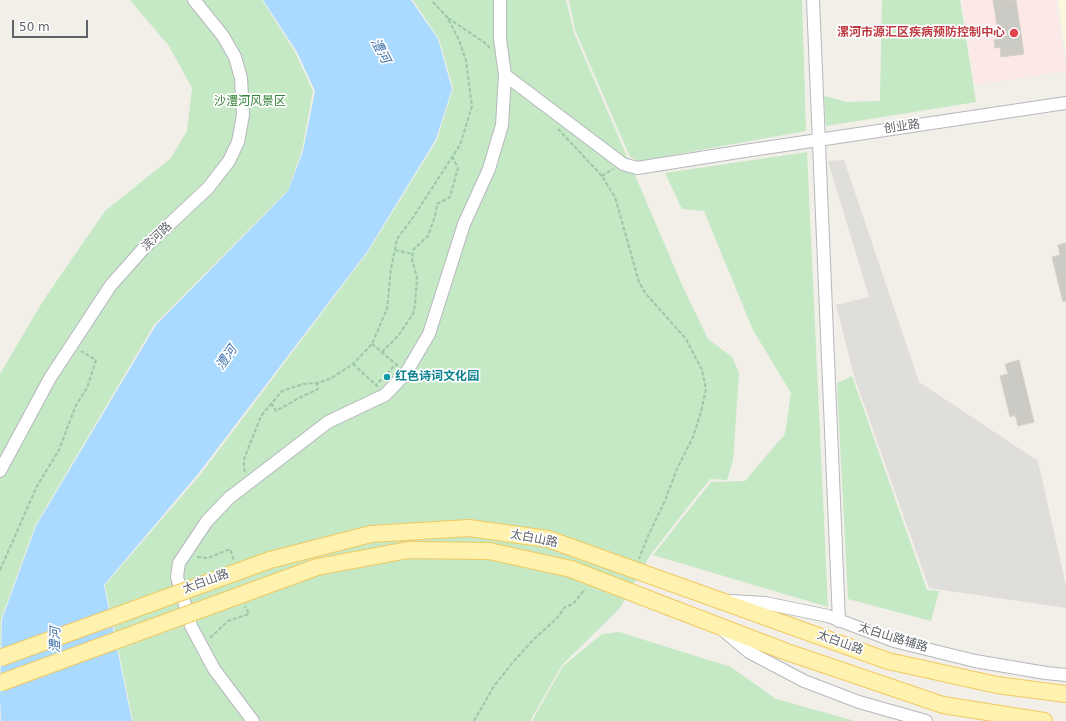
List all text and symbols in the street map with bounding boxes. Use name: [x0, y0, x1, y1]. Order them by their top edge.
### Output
scale bar: [14, 12, 90, 38]
text: 50 m: [19, 20, 50, 34]
place label: 漯河市源汇区疾病预防控制中心: [837, 26, 1005, 40]
marker: 漯河市源汇区疾病预防控制中心: [1008, 27, 1020, 39]
water label: 澧河: [367, 36, 393, 66]
park label: 沙澧河风景区: [214, 95, 286, 109]
street label: 创业路: [883, 117, 921, 137]
street label: 滨河路: [139, 219, 175, 255]
water label: 澧河: [213, 343, 241, 373]
place label: 红色诗词文化园: [395, 370, 479, 384]
marker: 红色诗词文化园: [382, 372, 392, 382]
street label: 太白山路: [509, 527, 559, 551]
street label: 太白山路: [181, 567, 231, 597]
street label: 太白山路辅路: [856, 621, 930, 655]
water label: 澧河: [48, 627, 64, 653]
street label: 太白山路: [815, 628, 865, 658]

